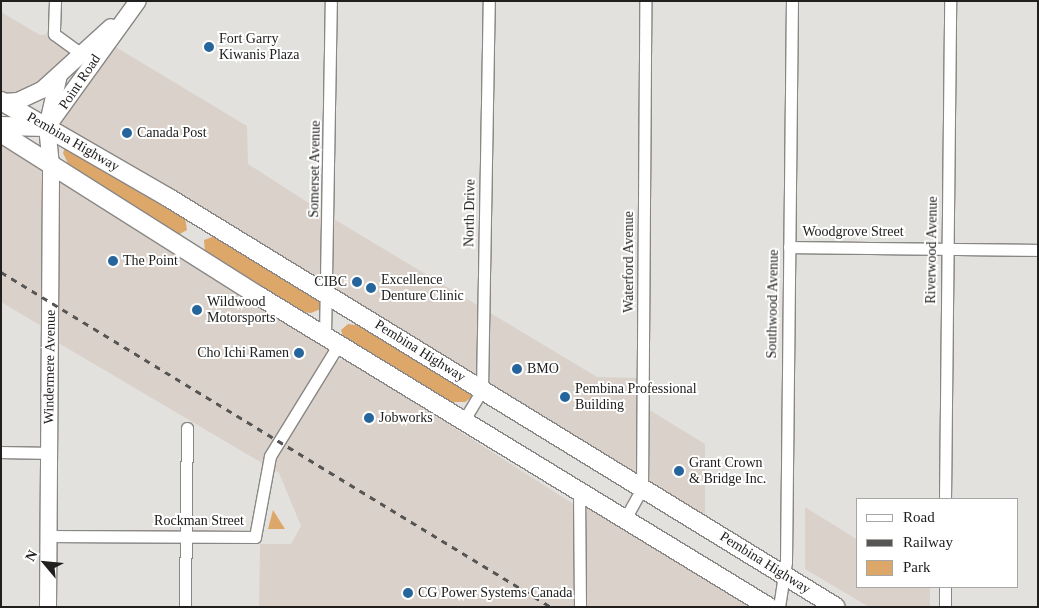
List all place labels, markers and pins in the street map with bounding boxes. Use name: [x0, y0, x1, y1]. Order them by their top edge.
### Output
place label: Fort Garry Kiwanis Plaza: [219, 31, 299, 64]
marker: Fort Garry Kiwanis Plaza: [203, 41, 215, 53]
place label: Canada Post: [137, 125, 207, 141]
marker: Canada Post: [121, 127, 133, 139]
place label: The Point: [123, 253, 178, 269]
marker: The Point: [107, 255, 119, 267]
place label: Excellence Denture Clinic: [381, 272, 464, 304]
place label: CIBC: [314, 274, 347, 290]
marker: CIBC: [351, 276, 363, 288]
marker: Excellence Denture Clinic: [365, 282, 377, 294]
place label: Wildwood Motorsports: [207, 294, 275, 326]
marker: Wildwood Motorsports: [191, 304, 203, 316]
place label: Cho Ichi Ramen: [197, 345, 289, 361]
marker: Cho Ichi Ramen: [293, 347, 305, 359]
place label: BMO: [527, 361, 559, 377]
marker: BMO: [511, 363, 523, 375]
place label: Pembina Professional Building: [575, 381, 697, 414]
marker: Pembina Professional Building: [559, 391, 571, 403]
place label: Jobworks: [379, 410, 433, 426]
marker: Jobworks: [363, 412, 375, 424]
place label: Grant Crown & Bridge Inc.: [689, 455, 766, 488]
marker: Grant Crown & Bridge Inc.: [673, 465, 685, 477]
place label: CG Power Systems Canada: [418, 585, 572, 601]
marker: CG Power Systems Canada: [402, 587, 414, 599]

